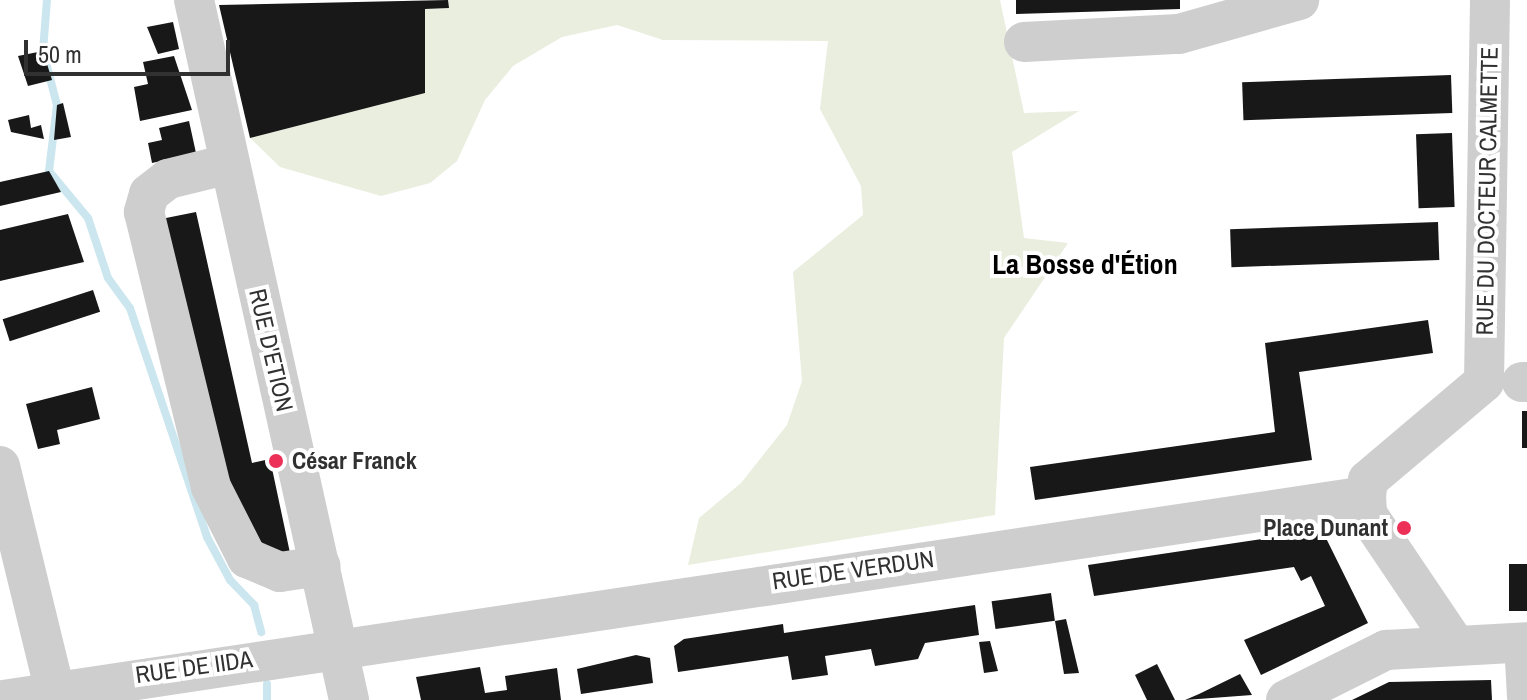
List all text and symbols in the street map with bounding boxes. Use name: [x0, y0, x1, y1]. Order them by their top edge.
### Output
scale bar: [28, 24, 234, 74]
text: 50 m: [38, 38, 82, 70]
street label: RUE DU DOCTEUR CALMETTE: [1470, 46, 1504, 336]
district label: La Bosse d'Étion: [992, 247, 1178, 281]
street label: RUE D'ETION: [243, 286, 299, 414]
place label: César Franck: [292, 447, 417, 475]
marker: César Franck: [267, 452, 285, 470]
place label: Place Dunant: [1263, 514, 1388, 542]
marker: Place Dunant: [1395, 519, 1413, 537]
street label: RUE DE VERDUN: [770, 544, 936, 596]
street label: RUE DE IIDA: [134, 645, 254, 689]

